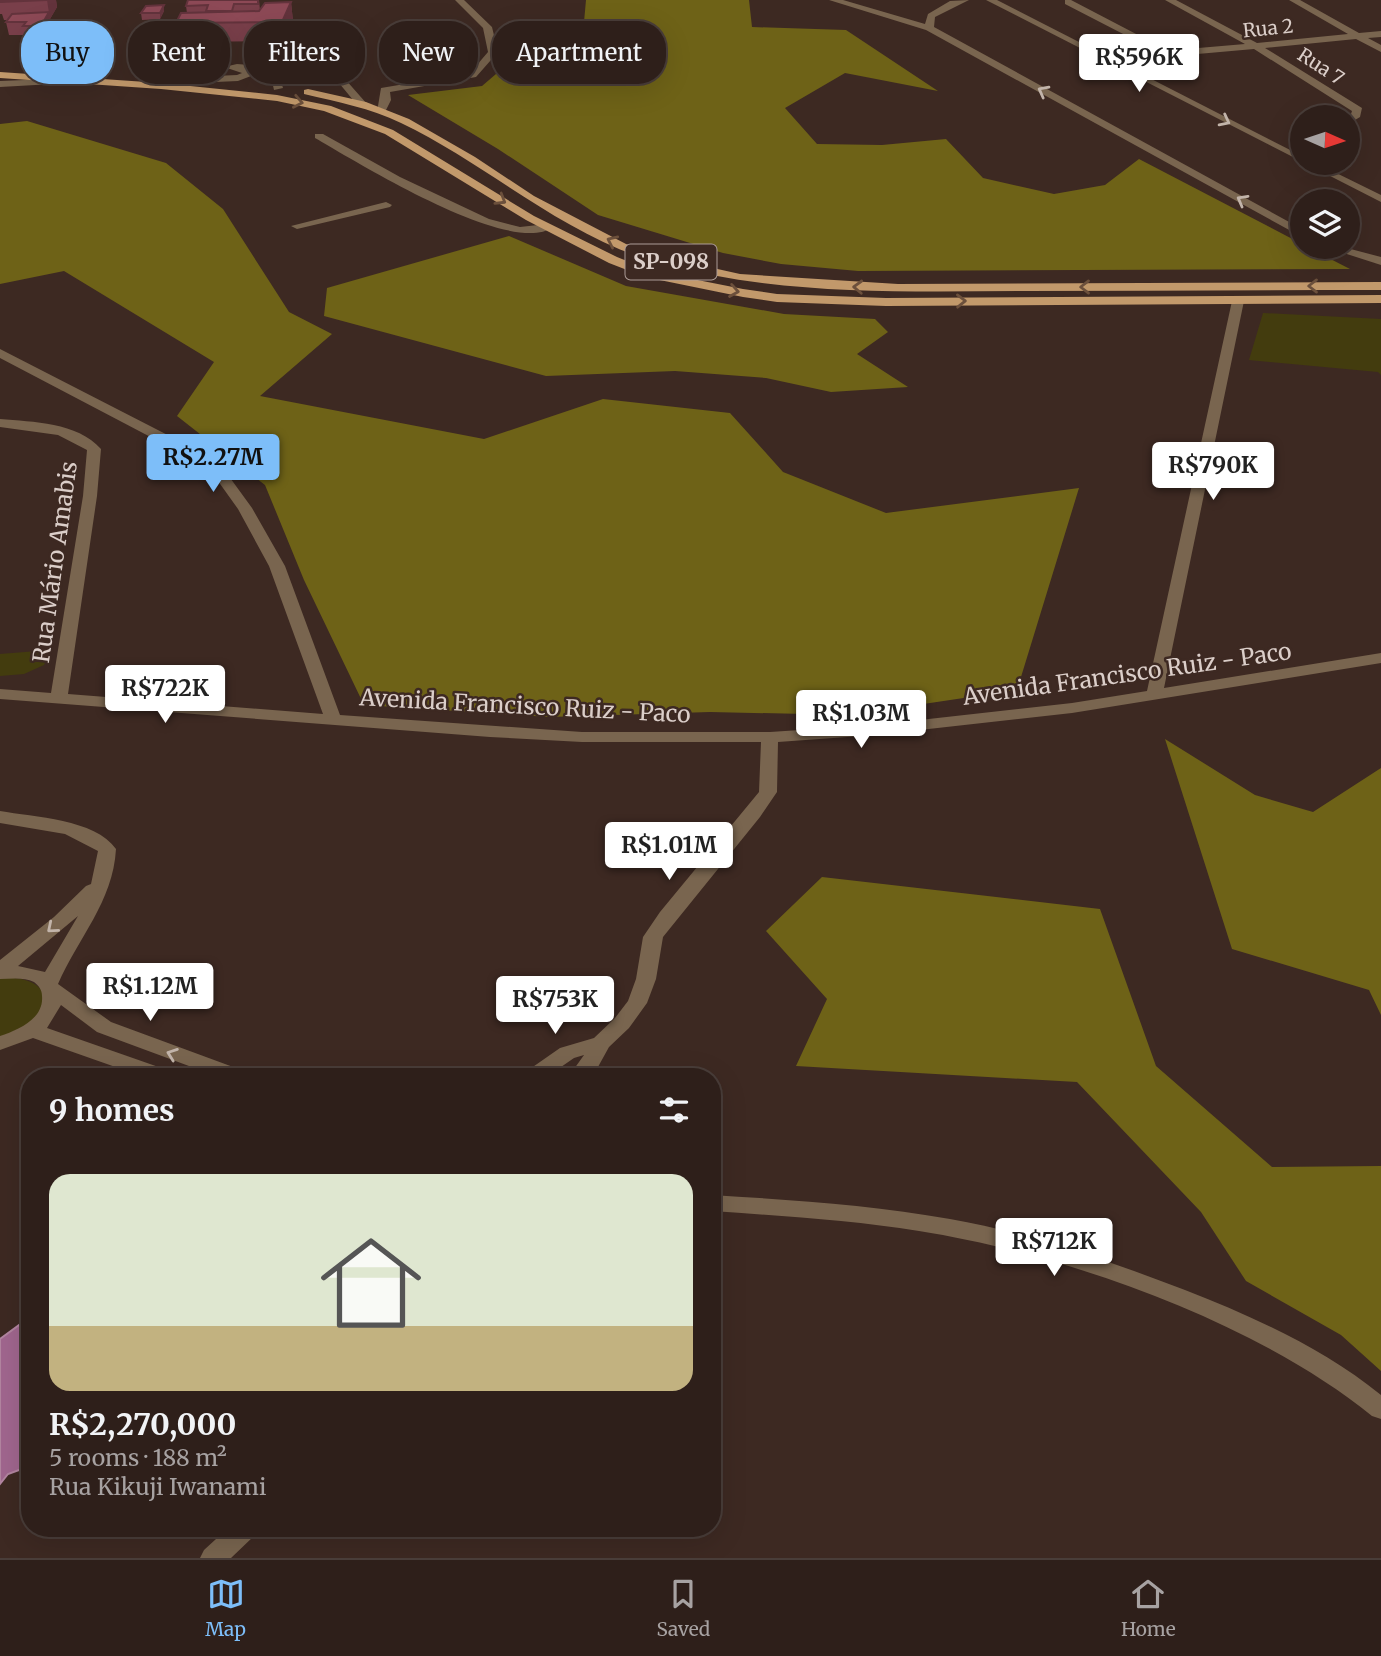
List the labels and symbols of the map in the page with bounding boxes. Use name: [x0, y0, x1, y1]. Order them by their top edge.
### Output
street label: Rua 2: [1241, 13, 1295, 43]
pin: R$596K: [1082, 34, 1196, 94]
street label: Rua 7: [1293, 42, 1349, 90]
one-way arrow: [1038, 86, 1050, 99]
one-way arrow: [292, 94, 304, 109]
north arrow: [1290, 105, 1360, 175]
one-way arrow: [1218, 113, 1230, 127]
one-way arrow: [494, 192, 507, 205]
one-way arrow: [1237, 195, 1250, 208]
one-way arrow: [607, 235, 619, 249]
road number: SP-098: [626, 244, 716, 280]
one-way arrow: [1307, 278, 1318, 294]
one-way arrow: [852, 279, 863, 294]
one-way arrow: [1080, 279, 1090, 295]
one-way arrow: [728, 283, 740, 298]
one-way arrow: [956, 293, 966, 309]
pin: R$2.27M: [148, 434, 278, 494]
pin: R$790K: [1156, 442, 1270, 502]
street label: Rua Mário Amabis: [26, 459, 83, 665]
street label: Avenida Francisco Ruiz - Paco: [960, 636, 1293, 711]
pin: R$722K: [108, 666, 222, 725]
street label: Avenida Francisco Ruiz - Paco: [358, 682, 691, 729]
pin: R$1.03M: [796, 690, 926, 750]
pin: R$1.01M: [604, 822, 734, 882]
one-way arrow: [48, 920, 61, 932]
pin: R$1.12M: [85, 964, 215, 1023]
pin: R$753K: [498, 976, 612, 1036]
one-way arrow: [167, 1048, 179, 1062]
pin: R$712K: [997, 1218, 1111, 1278]

